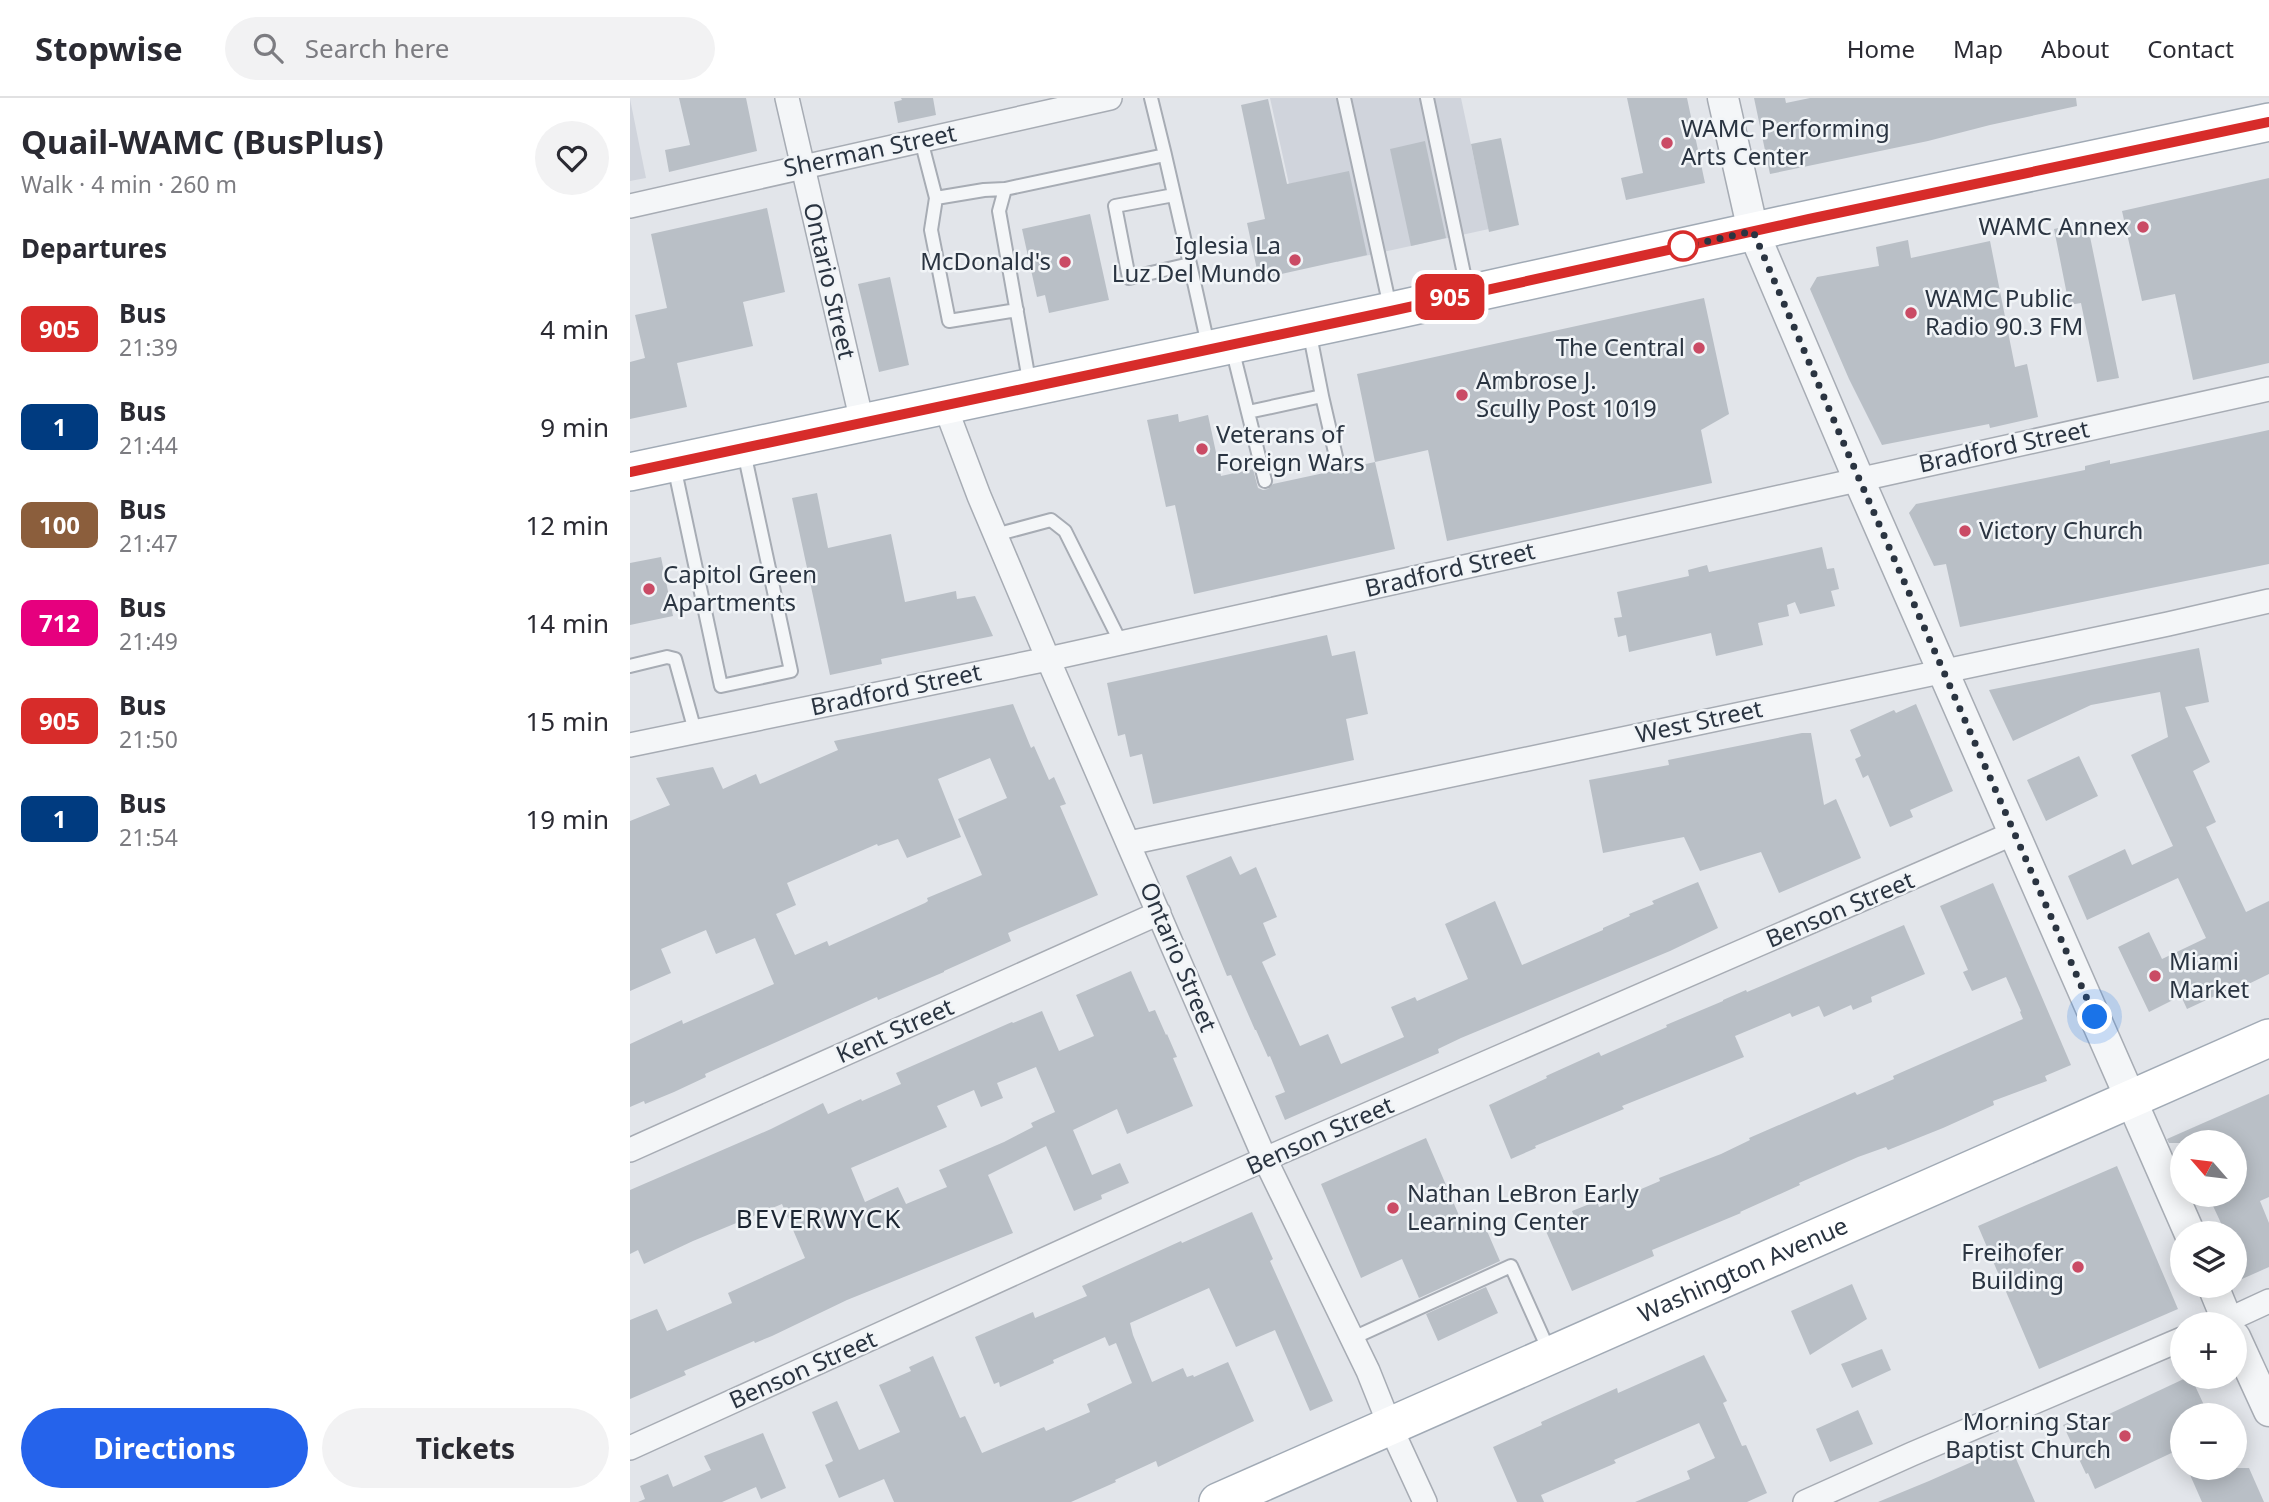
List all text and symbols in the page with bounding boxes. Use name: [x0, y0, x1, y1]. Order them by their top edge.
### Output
search box: [225, 17, 715, 80]
text: Stopwise: [35, 26, 183, 71]
icon: search: [249, 29, 287, 67]
text: Search here: [305, 30, 449, 66]
text: Home: [1847, 32, 1915, 65]
text: Map: [1953, 32, 2003, 65]
text: About: [2041, 32, 2109, 65]
text: Contact: [2147, 32, 2234, 65]
place label: WAMC Performing Arts Center: [1681, 111, 1890, 172]
street label: Sherman Street: [780, 115, 959, 184]
text: Quail-WAMC (BusPlus): [21, 119, 384, 164]
button: heart: [535, 121, 609, 195]
marker: WAMC Performing Arts Center: [1659, 135, 1675, 151]
text: Walk · 4 min · 260 m: [21, 168, 237, 200]
street label: Ontario Street: [796, 199, 865, 362]
place label: WAMC Annex: [1978, 209, 2129, 242]
marker: WAMC Annex: [2135, 219, 2151, 235]
place label: Iglesia La Luz Del Mundo: [1112, 228, 1281, 289]
text: Departures: [21, 230, 167, 266]
unlabelled marker: [1668, 231, 1698, 261]
place label: McDonald's: [920, 244, 1051, 277]
marker: Iglesia La Luz Del Mundo: [1287, 252, 1303, 268]
marker: McDonald's: [1057, 254, 1073, 270]
line badge: 905: [1410, 274, 1490, 320]
text: 905: [1429, 280, 1471, 313]
place label: WAMC Public Radio 90.3 FM: [1925, 281, 2083, 342]
text: Bus: [119, 295, 166, 331]
marker: WAMC Public Radio 90.3 FM: [1903, 305, 1919, 321]
text: 4 min: [540, 311, 609, 347]
text: 905: [39, 312, 80, 345]
place label: The Central: [1556, 330, 1685, 363]
text: 21:39: [119, 331, 178, 363]
marker: The Central: [1691, 340, 1707, 356]
place label: Ambrose J. Scully Post 1019: [1476, 363, 1657, 424]
marker: Ambrose J. Scully Post 1019: [1454, 387, 1470, 403]
text: Bus: [119, 393, 166, 429]
text: 9 min: [540, 409, 609, 445]
text: 1: [53, 410, 66, 443]
street label: Bradford Street: [1915, 411, 2092, 480]
place label: Veterans of Foreign Wars: [1216, 417, 1365, 478]
text: 21:44: [119, 429, 178, 461]
marker: Veterans of Foreign Wars: [1194, 441, 1210, 457]
text: Bus: [119, 491, 166, 527]
text: 12 min: [525, 507, 609, 543]
text: 100: [39, 508, 80, 541]
place label: Victory Church: [1979, 513, 2143, 546]
marker: Victory Church: [1957, 523, 1973, 539]
text: 21:47: [119, 527, 178, 559]
street label: Bradford Street: [1361, 533, 1538, 604]
place label: Capitol Green Apartments: [663, 557, 817, 618]
marker: Capitol Green Apartments: [641, 581, 657, 597]
text: Bus: [119, 589, 166, 625]
text: 14 min: [525, 605, 609, 641]
text: 712: [39, 606, 80, 639]
text: 21:49: [119, 625, 178, 657]
street label: Bradford Street: [807, 654, 984, 723]
text: Bus: [119, 687, 166, 723]
street label: West Street: [1632, 691, 1765, 750]
text: 15 min: [525, 703, 609, 739]
text: 905: [39, 704, 80, 737]
text: 21:50: [119, 723, 178, 755]
text: Bus: [119, 785, 166, 821]
text: 19 min: [525, 801, 609, 837]
text: 1: [53, 802, 66, 835]
text: 21:54: [119, 821, 178, 853]
street label: Benson Street: [1760, 862, 1919, 955]
street label: Ontario Street: [1133, 877, 1226, 1037]
place label: Miami Market: [2169, 944, 2249, 1005]
marker: Miami Market: [2147, 968, 2163, 984]
street label: Kent Street: [831, 989, 959, 1070]
your location: [2077, 999, 2112, 1034]
street label: Benson Street: [1240, 1087, 1399, 1182]
north arrow: [2170, 1130, 2247, 1208]
map controls: [2170, 1130, 2247, 1480]
place label: Nathan LeBron Early Learning Center: [1407, 1176, 1639, 1237]
district label: BEVERWYCK: [736, 1200, 902, 1236]
marker: Nathan LeBron Early Learning Center: [1385, 1200, 1401, 1216]
street label: Washington Avenue: [1632, 1208, 1853, 1330]
button: layers: [2170, 1221, 2247, 1298]
place label: Freihofer Building: [1961, 1235, 2064, 1296]
marker: Freihofer Building: [2070, 1259, 2086, 1275]
button: +: [2170, 1312, 2247, 1389]
street label: Benson Street: [723, 1321, 882, 1416]
button: −: [2170, 1403, 2247, 1480]
place label: Morning Star Baptist Church: [1945, 1404, 2111, 1465]
button: Directions: [21, 1408, 308, 1488]
button: Tickets: [322, 1408, 609, 1488]
marker: Morning Star Baptist Church: [2117, 1428, 2133, 1444]

